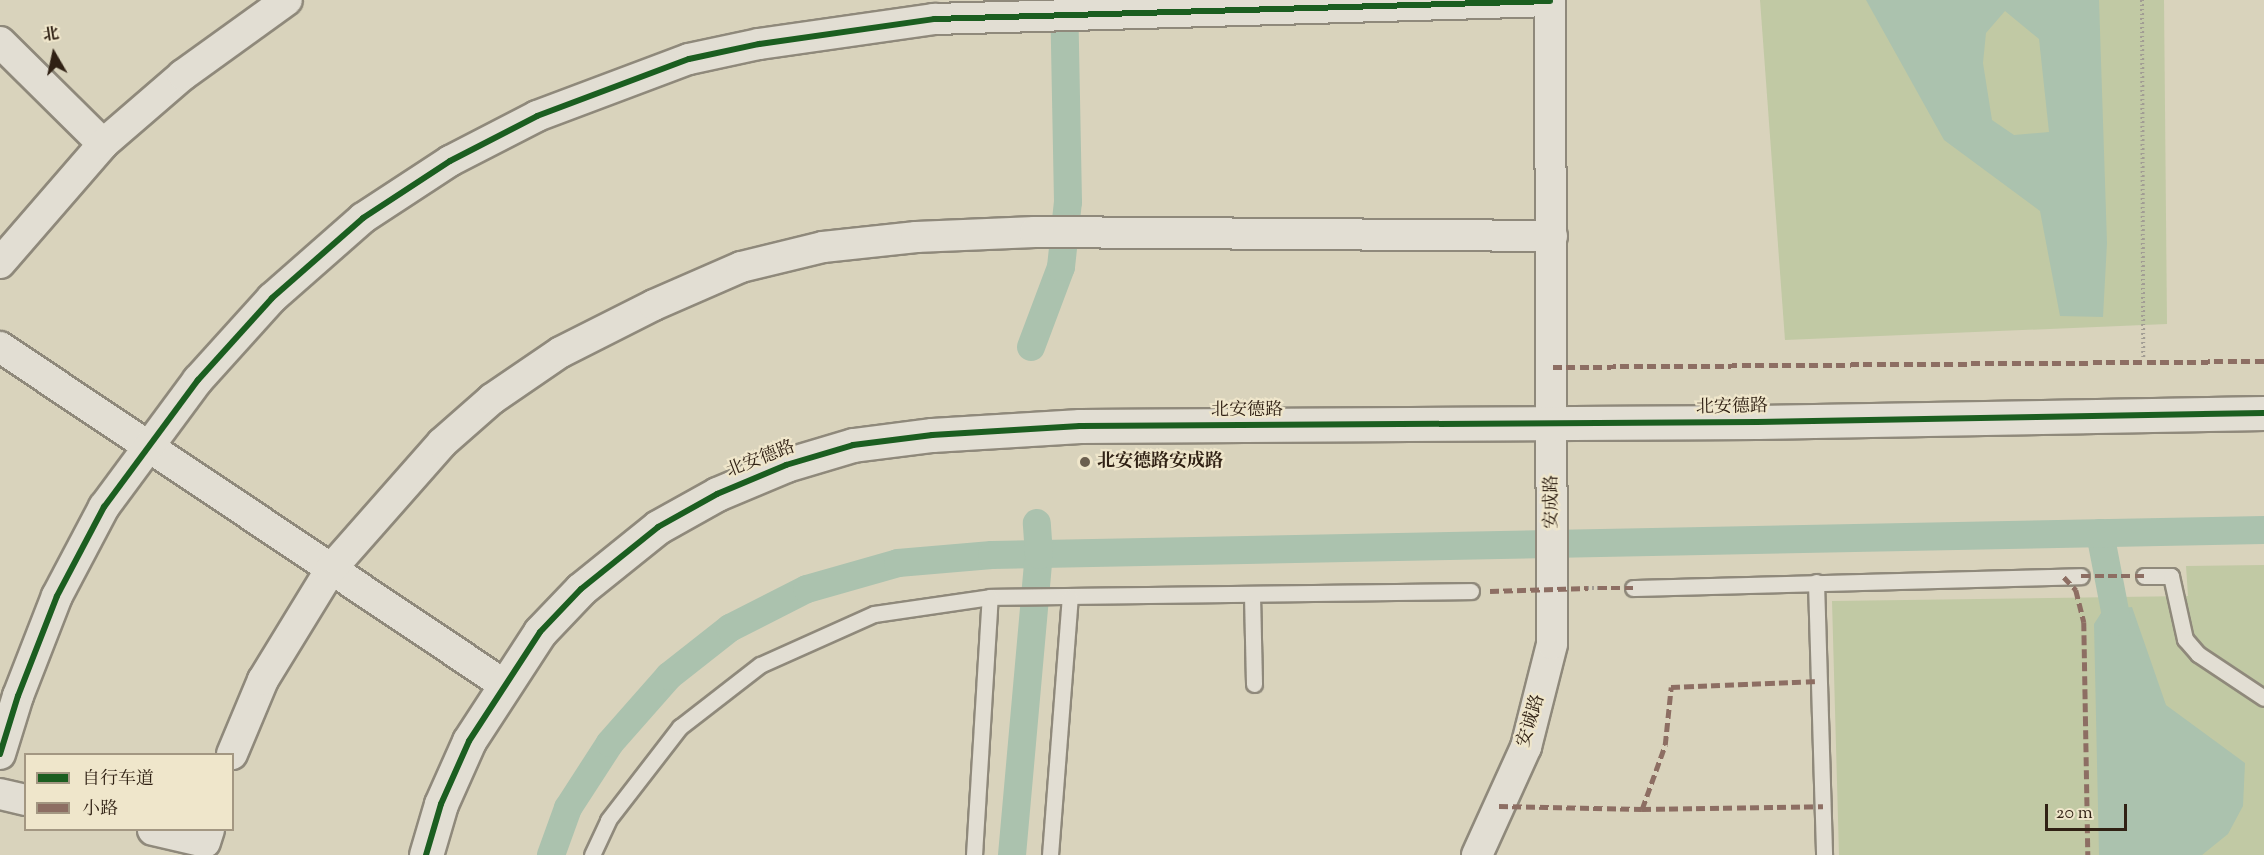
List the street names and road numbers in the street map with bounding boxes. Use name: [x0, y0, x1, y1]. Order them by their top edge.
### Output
street label: 北安德路: [1696, 397, 1768, 419]
street label: 北安德路: [1211, 400, 1283, 422]
street label: 北安德路: [724, 437, 798, 483]
street label: 安成路: [1542, 475, 1564, 529]
street label: 安诚路: [1514, 692, 1550, 750]

